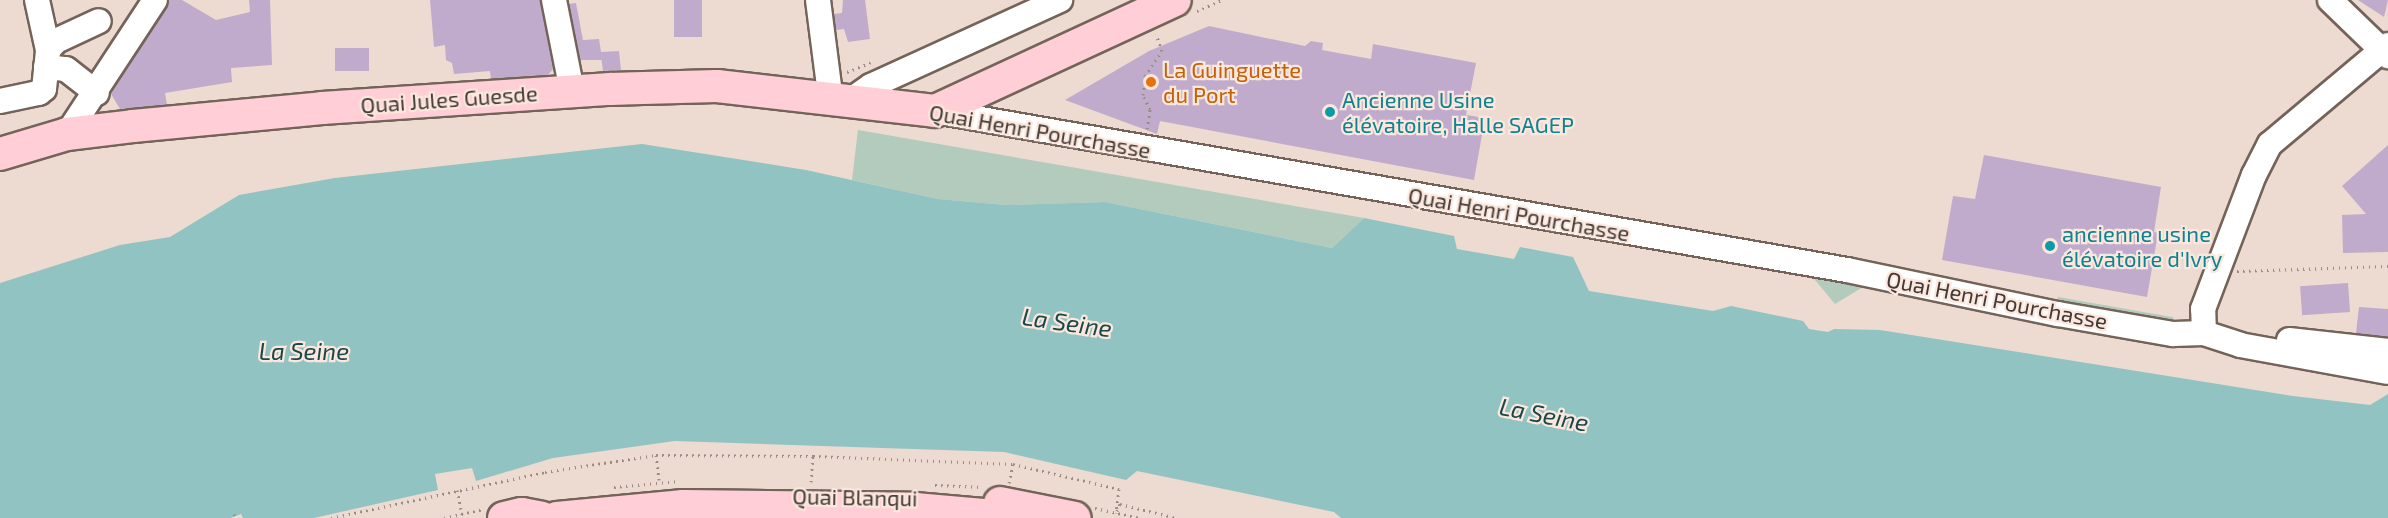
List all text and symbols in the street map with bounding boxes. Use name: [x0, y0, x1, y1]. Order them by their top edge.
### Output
place label: La Guinguette du Port: [1163, 56, 1301, 107]
marker: La Guinguette du Port: [1144, 75, 1158, 89]
street label: Quai Jules Guesde: [359, 80, 539, 118]
place label: Ancienne Usine élévatoire, Halle SAGEP: [1342, 86, 1574, 138]
street label: Quai Henri Pourchasse: [927, 99, 1153, 163]
marker: Ancienne Usine élévatoire, Halle SAGEP: [1323, 105, 1337, 119]
street label: Quai Henri Pourchasse: [1406, 182, 1632, 246]
place label: ancienne usine élévatoire d'Ivry: [2062, 220, 2222, 272]
marker: ancienne usine élévatoire d'Ivry: [2043, 239, 2057, 253]
street label: Quai Henri Pourchasse: [1884, 266, 2110, 334]
water label: La Seine: [1020, 301, 1114, 343]
water label: La Seine: [259, 337, 349, 365]
water label: La Seine: [1497, 391, 1591, 437]
street label: Quai Blanqui: [792, 483, 918, 511]

